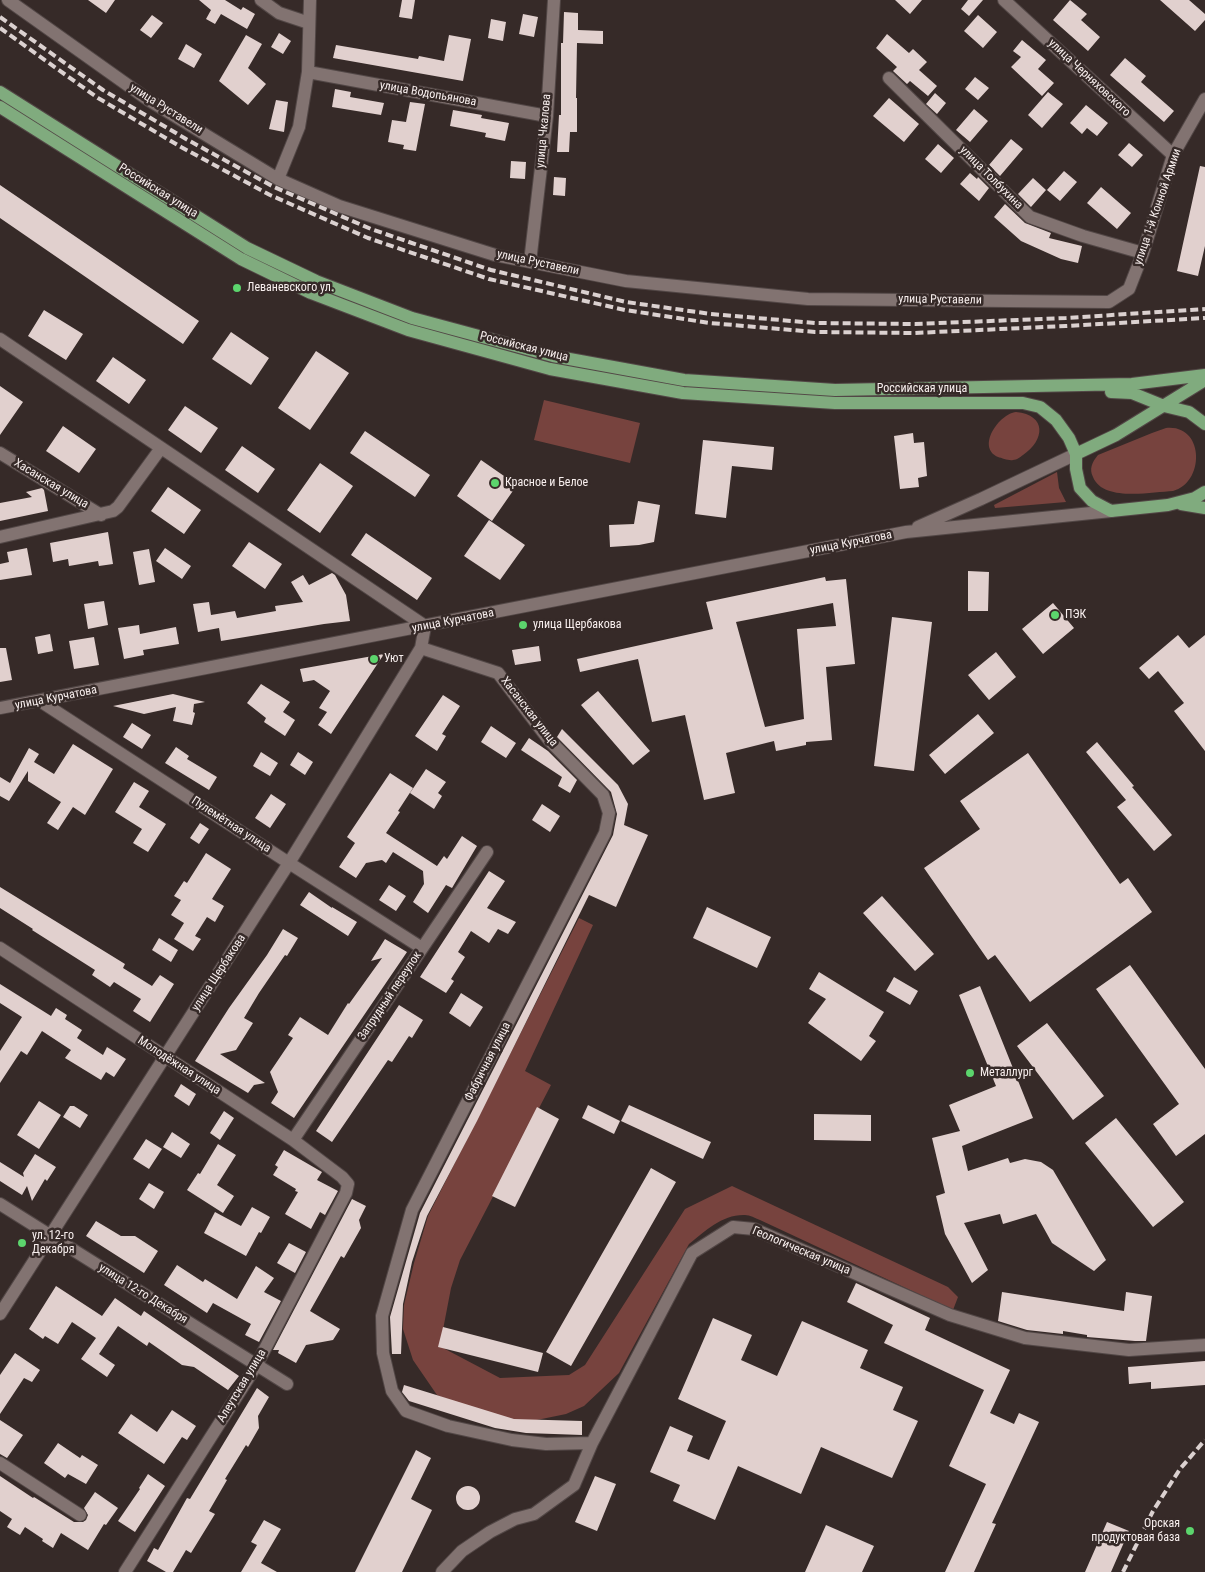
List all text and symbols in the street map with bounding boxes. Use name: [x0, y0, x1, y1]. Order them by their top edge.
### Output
street label: улица Черняховского: [1045, 36, 1133, 120]
street label: улица Водопьянова: [379, 78, 477, 110]
street label: улица Руставели: [127, 81, 205, 137]
street label: улица Чкалова: [534, 93, 554, 169]
street label: улица Толбухина: [956, 143, 1026, 213]
street label: улица 1-й Конной Армии: [1131, 147, 1185, 267]
street label: Российская улица: [116, 161, 200, 221]
street label: улица Руставели: [496, 247, 580, 279]
place label: Леваневского ул.: [247, 281, 334, 295]
marker: Леваневского ул.: [231, 282, 243, 294]
street label: улица Руставели: [898, 292, 982, 308]
street label: Российская улица: [478, 329, 570, 365]
street label: Российская улица: [877, 382, 967, 396]
street label: Хасанская улица: [11, 456, 91, 512]
place label: Красное и Белое: [505, 476, 588, 490]
marker: Красное и Белое: [489, 477, 501, 489]
street label: улица Курчатова: [809, 528, 893, 558]
street label: улица Курчатова: [411, 606, 495, 636]
place label: ПЭК: [1065, 608, 1086, 622]
marker: ПЭК: [1049, 609, 1061, 621]
place label: улица Щербакова: [533, 618, 621, 632]
marker: улица Щербакова: [517, 619, 529, 631]
place label: Уют: [384, 652, 404, 666]
marker: Уют: [368, 653, 380, 665]
street label: Хасанская улица: [497, 674, 561, 750]
street label: улица Курчатова: [14, 683, 98, 713]
street label: Пулемётная улица: [189, 794, 273, 856]
street label: улица Щербакова: [189, 932, 249, 1014]
street label: Запрудный переулок: [355, 949, 425, 1043]
street label: Фабричная улица: [462, 1020, 514, 1104]
street label: Молодёжная улица: [135, 1034, 223, 1098]
place label: Металлург: [980, 1066, 1033, 1080]
marker: Металлург: [964, 1067, 976, 1079]
street label: Геологическая улица: [750, 1224, 852, 1278]
place label: ул. 12-го Декабря: [32, 1229, 74, 1257]
marker: ул. 12-го Декабря: [16, 1237, 28, 1249]
street label: улица 12-го Декабря: [96, 1261, 190, 1327]
street label: Алеутская улица: [214, 1347, 270, 1425]
place label: Орская продуктовая база: [1091, 1517, 1180, 1545]
marker: Орская продуктовая база: [1184, 1525, 1196, 1537]

